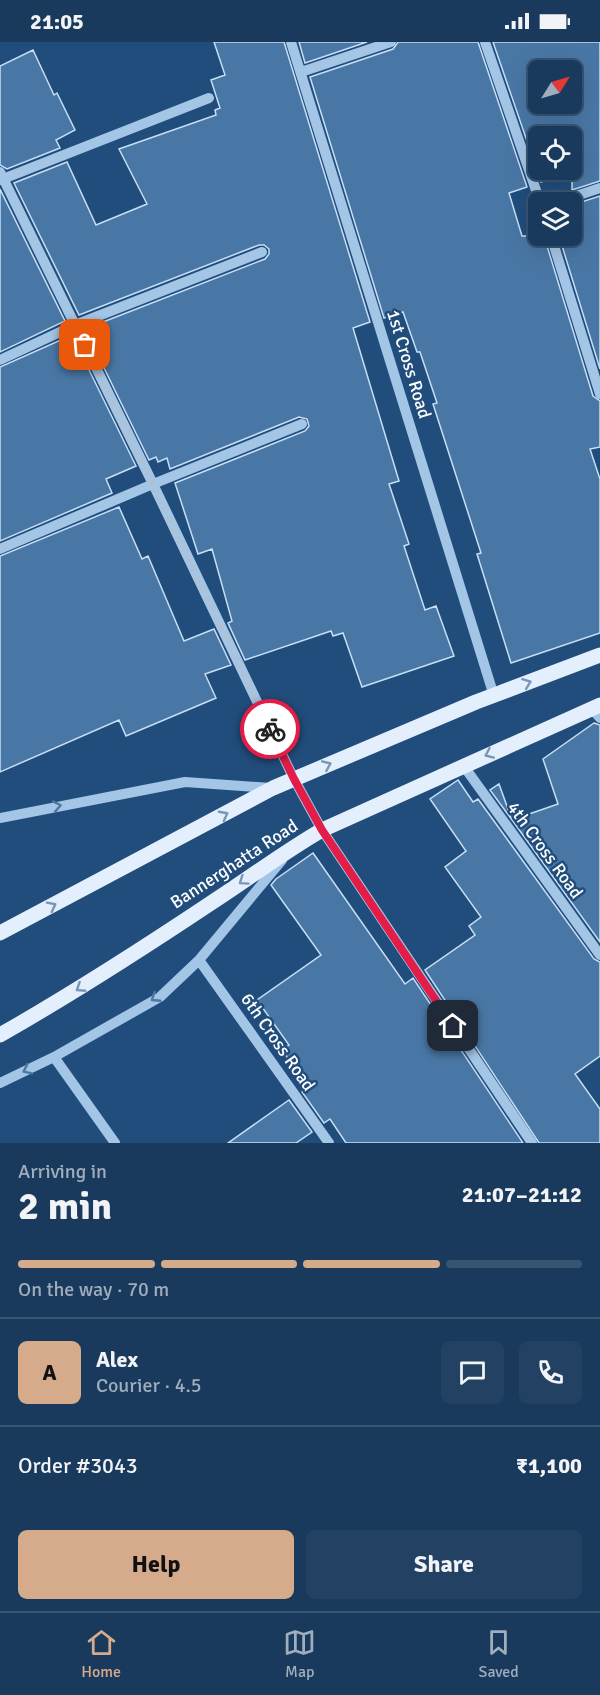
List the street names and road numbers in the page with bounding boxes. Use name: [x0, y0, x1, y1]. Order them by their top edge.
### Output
street label: 1st Cross Road: [382, 307, 436, 421]
street label: 4th Cross Road: [502, 797, 588, 903]
street label: Bannerghatta Road: [166, 815, 302, 913]
street label: 6th Cross Road: [236, 989, 320, 1095]

